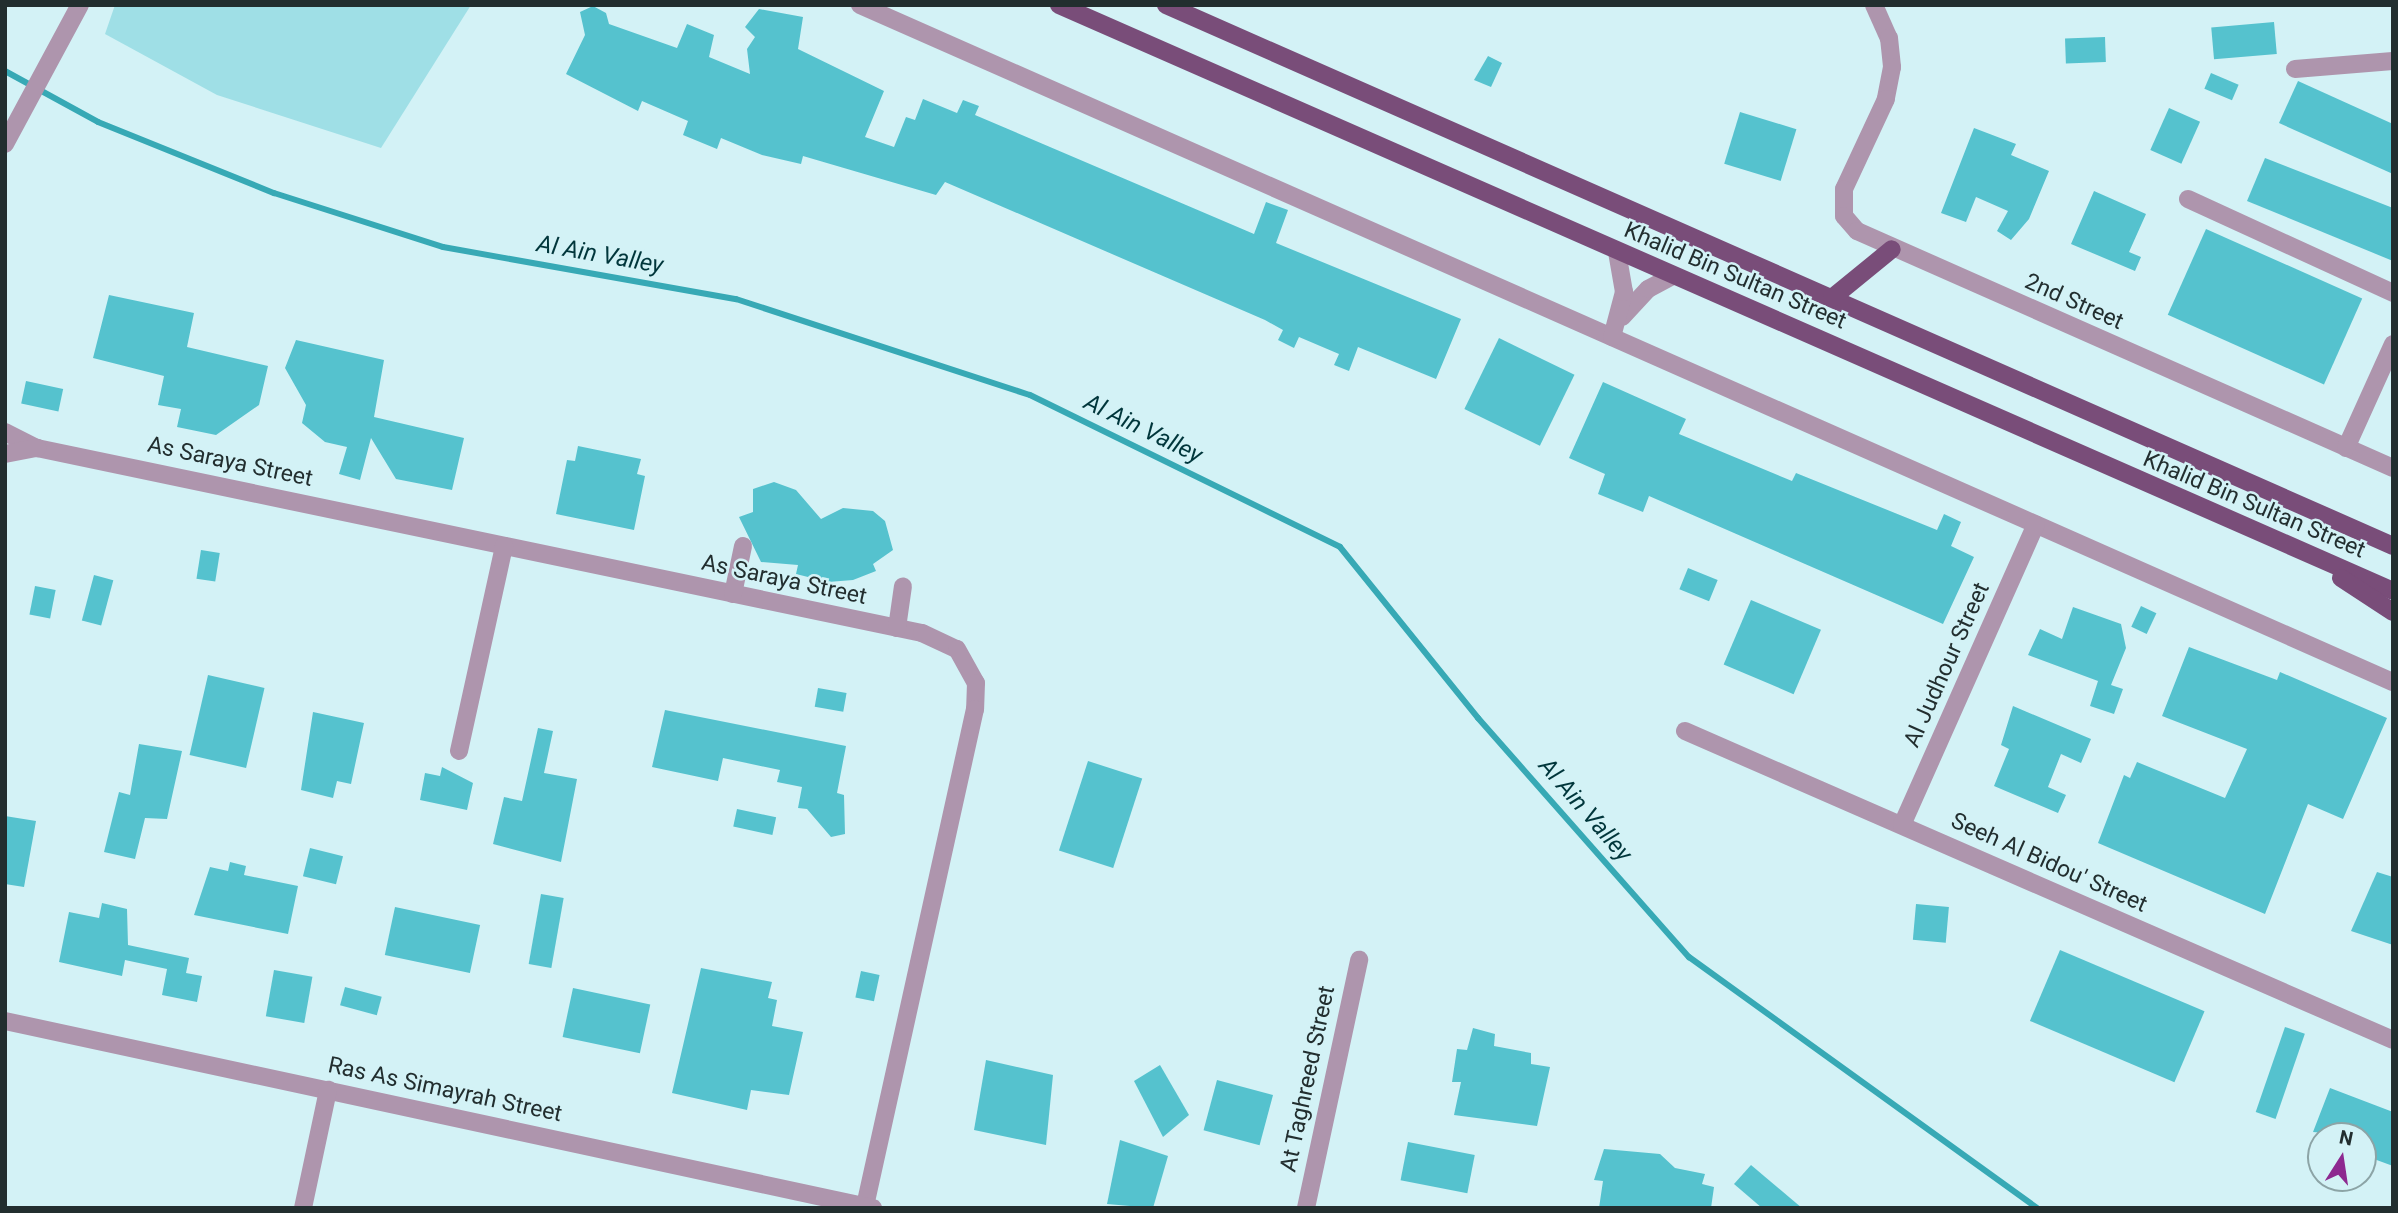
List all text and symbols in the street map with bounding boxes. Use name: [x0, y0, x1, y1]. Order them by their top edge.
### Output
street label: Khalid Bin Sultan Street: [1620, 217, 1850, 335]
water label: Al Ain Valley: [535, 230, 665, 280]
street label: 2nd Street: [2020, 268, 2128, 336]
water label: Al Ain Valley: [1079, 388, 1207, 470]
street label: As Saraya Street: [145, 431, 315, 493]
street label: Khalid Bin Sultan Street: [2139, 446, 2369, 564]
street label: As Saraya Street: [699, 549, 869, 611]
street label: Al Judhour Street: [1898, 578, 1996, 752]
water label: Al Ain Valley: [1532, 752, 1638, 868]
street label: Seeh Al Bidou' Street: [1947, 807, 2151, 919]
street label: At Taghreed Street: [1275, 983, 1341, 1175]
street label: Ras As Simayrah Street: [326, 1052, 564, 1128]
north arrow: [2307, 1122, 2377, 1192]
text: N: [2337, 1125, 2355, 1151]

